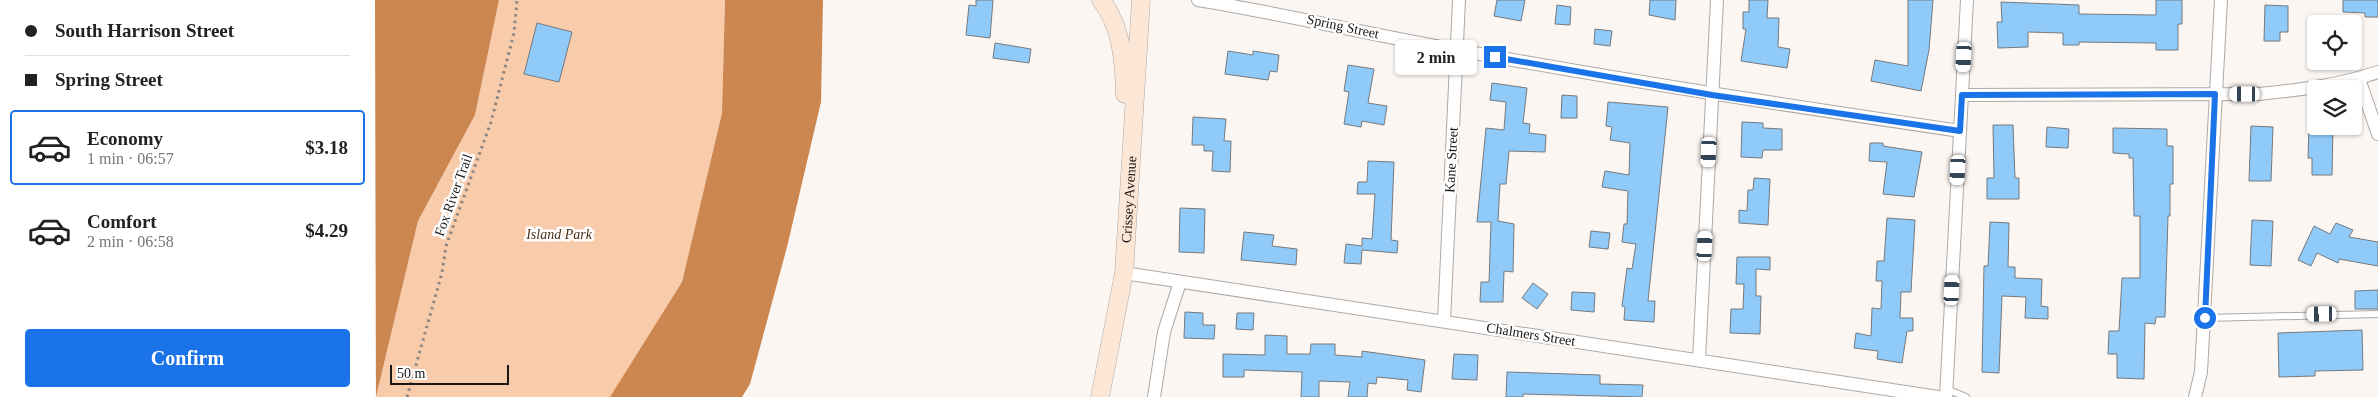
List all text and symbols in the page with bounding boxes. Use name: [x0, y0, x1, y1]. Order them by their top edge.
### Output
street label: Spring Street: [1305, 12, 1381, 41]
map controls: [2307, 15, 2362, 135]
button: locate: [2307, 15, 2362, 70]
text: South Harrison Street: [55, 20, 234, 41]
callout: 2 min: [1395, 40, 1477, 74]
car: [1955, 42, 1972, 72]
route end: [1484, 46, 1506, 68]
text: 2 min: [1417, 49, 1455, 66]
text: Spring Street: [55, 69, 163, 90]
button: layers: [2307, 80, 2362, 135]
car: [2230, 87, 2260, 102]
icon: car: [27, 125, 72, 170]
street label: Kane Street: [1442, 127, 1461, 193]
text: Economy: [87, 128, 163, 149]
text: $3.18: [305, 137, 348, 158]
car: [1700, 137, 1717, 167]
text: 1 min · 06:57: [87, 150, 174, 167]
street label: Fox River Trail: [432, 152, 475, 238]
street label: Crissey Avenue: [1119, 155, 1139, 243]
car: [1949, 155, 1966, 185]
icon: car: [27, 208, 72, 253]
text: Comfort: [87, 211, 157, 232]
text: $4.29: [305, 220, 348, 241]
park label: Island Park: [525, 227, 593, 242]
car: [1696, 231, 1713, 261]
text: 2 min · 06:58: [87, 233, 174, 250]
car: [1943, 275, 1960, 305]
car: [2306, 306, 2337, 322]
route start: [2194, 307, 2216, 329]
street label: Chalmers Street: [1485, 320, 1577, 349]
button: Confirm: [25, 329, 350, 387]
scale bar: [390, 362, 509, 385]
text: 50 m: [397, 366, 425, 381]

